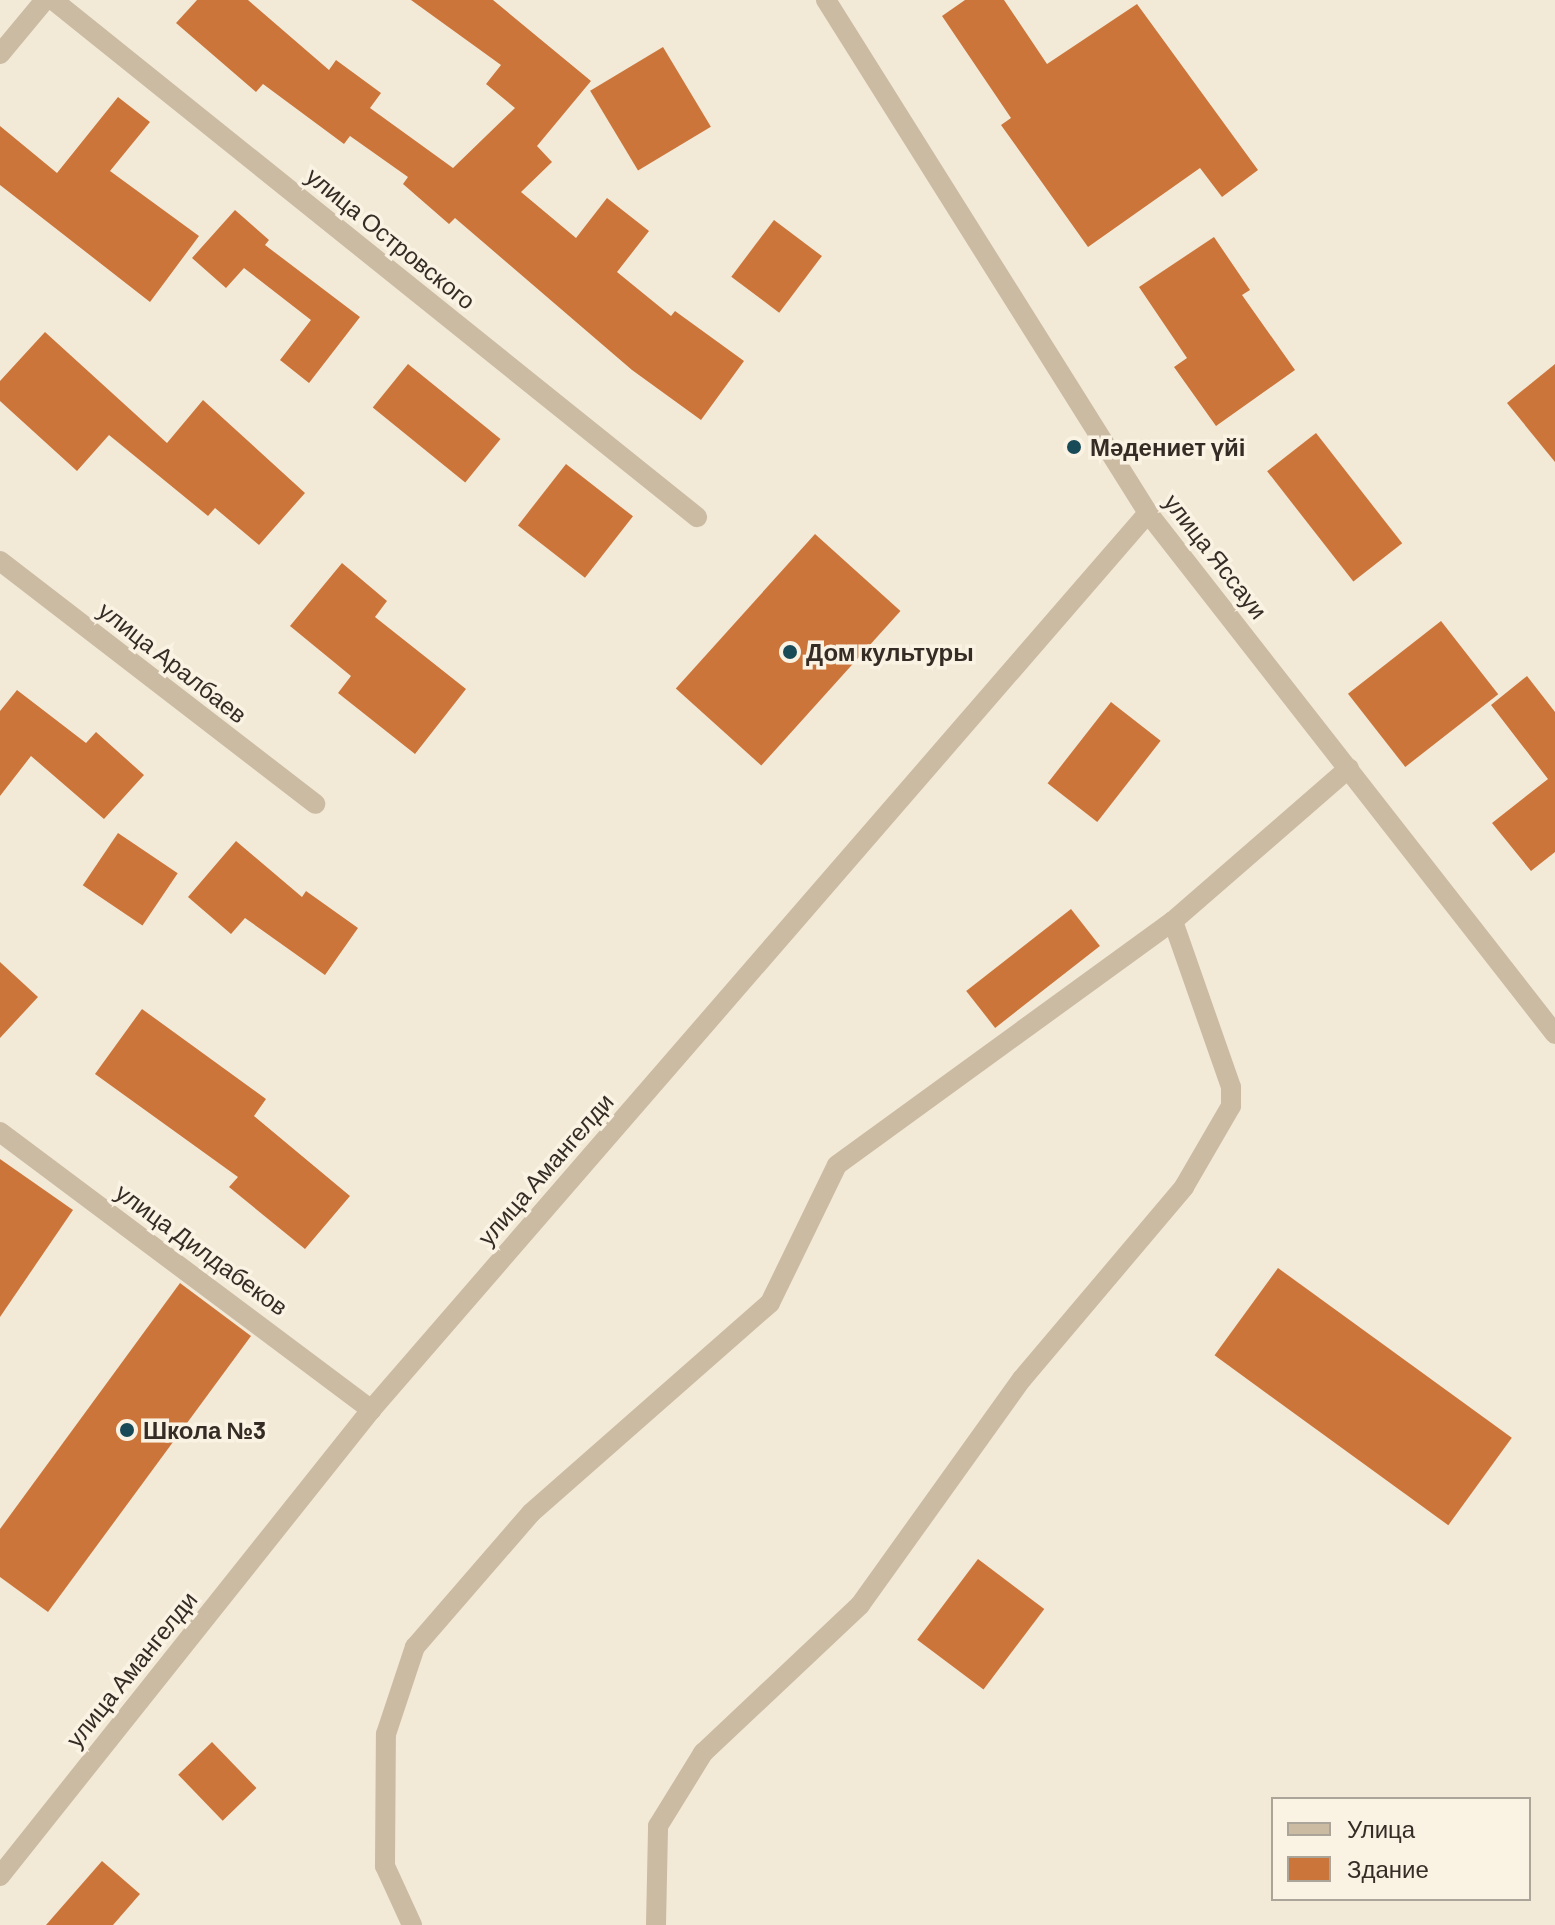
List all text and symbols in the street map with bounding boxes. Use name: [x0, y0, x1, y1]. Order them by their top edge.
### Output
street label: улица Островского: [301, 161, 481, 315]
place label: Мәдениет үйі: [1090, 433, 1246, 461]
marker: Мәдениет үйі: [1065, 438, 1083, 456]
street label: улица Яссауи: [1158, 488, 1274, 624]
street label: улица Аралбаев: [93, 595, 253, 729]
place label: Дом культуры: [806, 638, 974, 666]
marker: Дом культуры: [781, 643, 799, 661]
street label: улица Амангелди: [471, 1087, 619, 1251]
street label: улица Дилдабеков: [110, 1177, 294, 1321]
place label: Школа №3: [143, 1416, 266, 1444]
marker: Школа №3: [118, 1421, 136, 1439]
street label: улица Амангелди: [59, 1585, 203, 1753]
legend: [1271, 1797, 1531, 1901]
text: Улица: [1347, 1814, 1415, 1843]
text: Здание: [1347, 1854, 1429, 1883]

